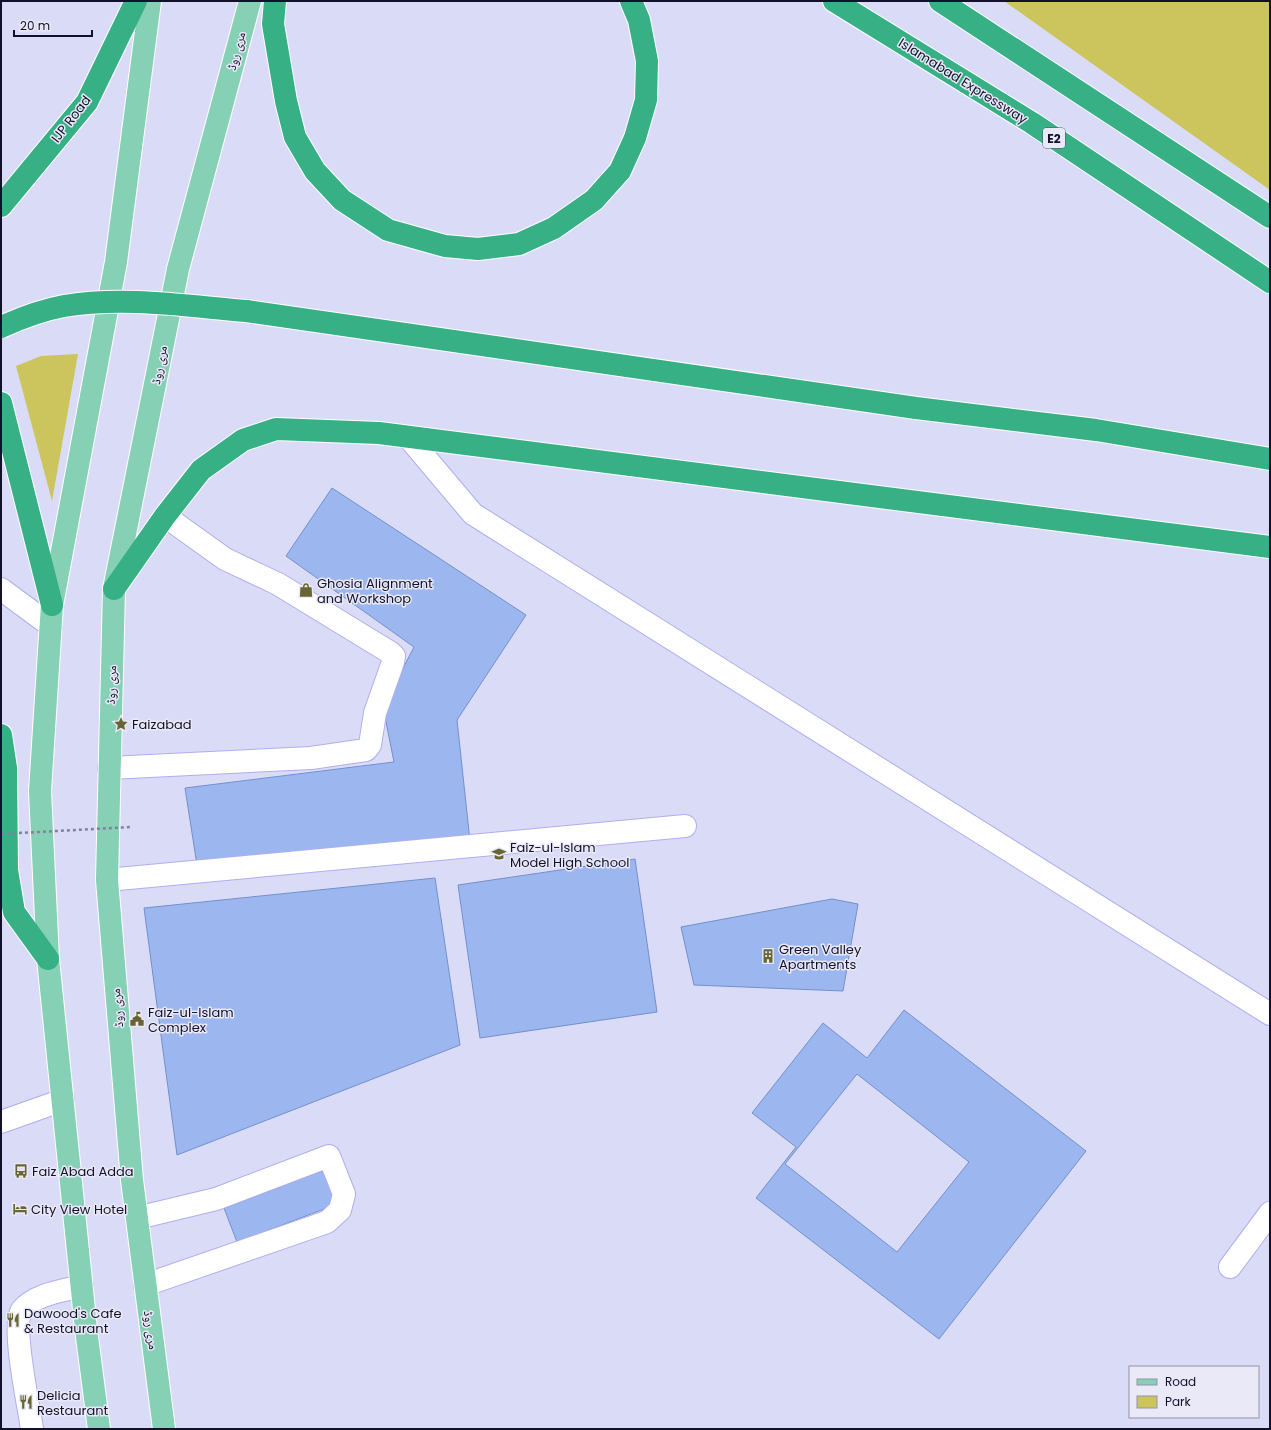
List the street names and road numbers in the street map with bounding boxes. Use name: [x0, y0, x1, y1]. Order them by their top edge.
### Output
street label: مری روڈ: [222, 30, 250, 72]
street label: Islamabad Expressway: [895, 33, 1032, 129]
street label: IJP Road: [47, 92, 95, 146]
road number: E2: [1043, 128, 1065, 148]
street label: مری روڈ: [146, 344, 172, 386]
street label: مری روڈ: [101, 665, 121, 705]
street label: مری روڈ: [106, 988, 128, 1028]
street label: مری روڈ: [139, 1309, 163, 1351]

